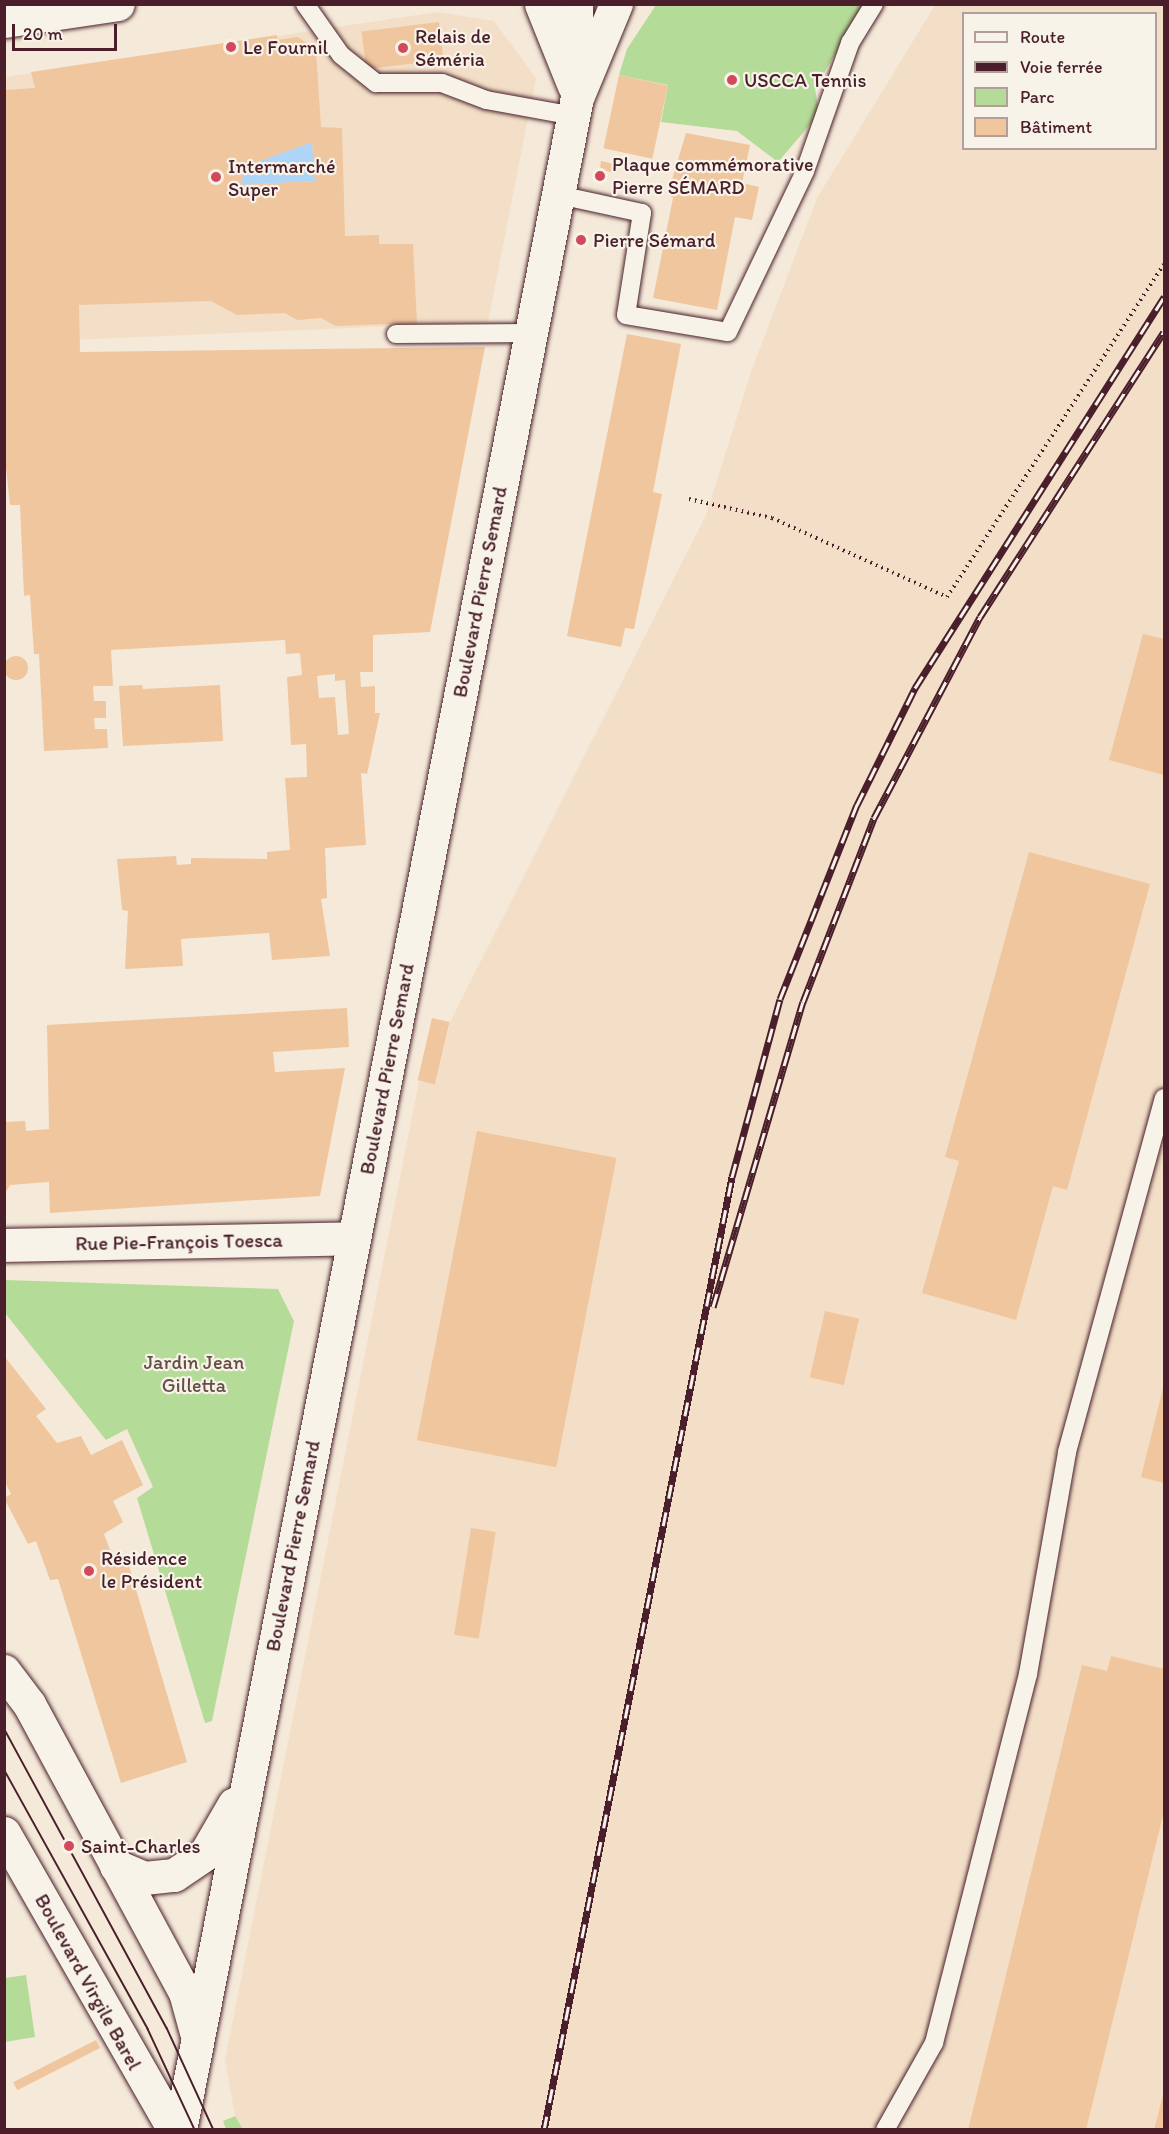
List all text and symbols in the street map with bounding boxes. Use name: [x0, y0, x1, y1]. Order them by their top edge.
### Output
scale bar: [15, 12, 120, 50]
legend: [962, 12, 1157, 150]
text: 20 m: [23, 23, 63, 45]
place label: Relais de Séméria: [415, 24, 491, 71]
text: Route: [1020, 26, 1065, 48]
place label: Le Fournil: [243, 35, 327, 59]
marker: Le Fournil: [224, 40, 238, 54]
marker: Relais de Séméria: [396, 41, 410, 55]
text: Voie ferrée: [1020, 56, 1102, 78]
place label: USCCA Tennis: [744, 68, 866, 92]
marker: USCCA Tennis: [725, 73, 739, 87]
text: Parc: [1020, 86, 1054, 108]
text: Bâtiment: [1020, 116, 1092, 138]
place label: Plaque commémorative Pierre SÉMARD: [612, 152, 813, 199]
place label: Intermarché Super: [228, 154, 336, 201]
marker: Plaque commémorative Pierre SÉMARD: [593, 169, 607, 183]
marker: Intermarché Super: [209, 170, 223, 184]
place label: Pierre Sémard: [593, 228, 715, 252]
marker: Pierre Sémard: [574, 233, 588, 247]
street label: Boulevard Pierre Semard: [448, 485, 512, 699]
street label: Boulevard Pierre Semard: [355, 962, 419, 1176]
street label: Rue Pie-François Toesca: [76, 1228, 282, 1256]
park label: Jardin Jean Gilletta: [144, 1350, 244, 1397]
street label: Boulevard Pierre Semard: [261, 1439, 325, 1653]
place label: Résidence le Président: [101, 1547, 203, 1594]
marker: Résidence le Président: [82, 1564, 96, 1578]
place label: Saint-Charles: [81, 1834, 201, 1858]
marker: Saint-Charles: [62, 1839, 76, 1853]
street label: Boulevard Virgile Barel: [29, 1889, 147, 2075]

